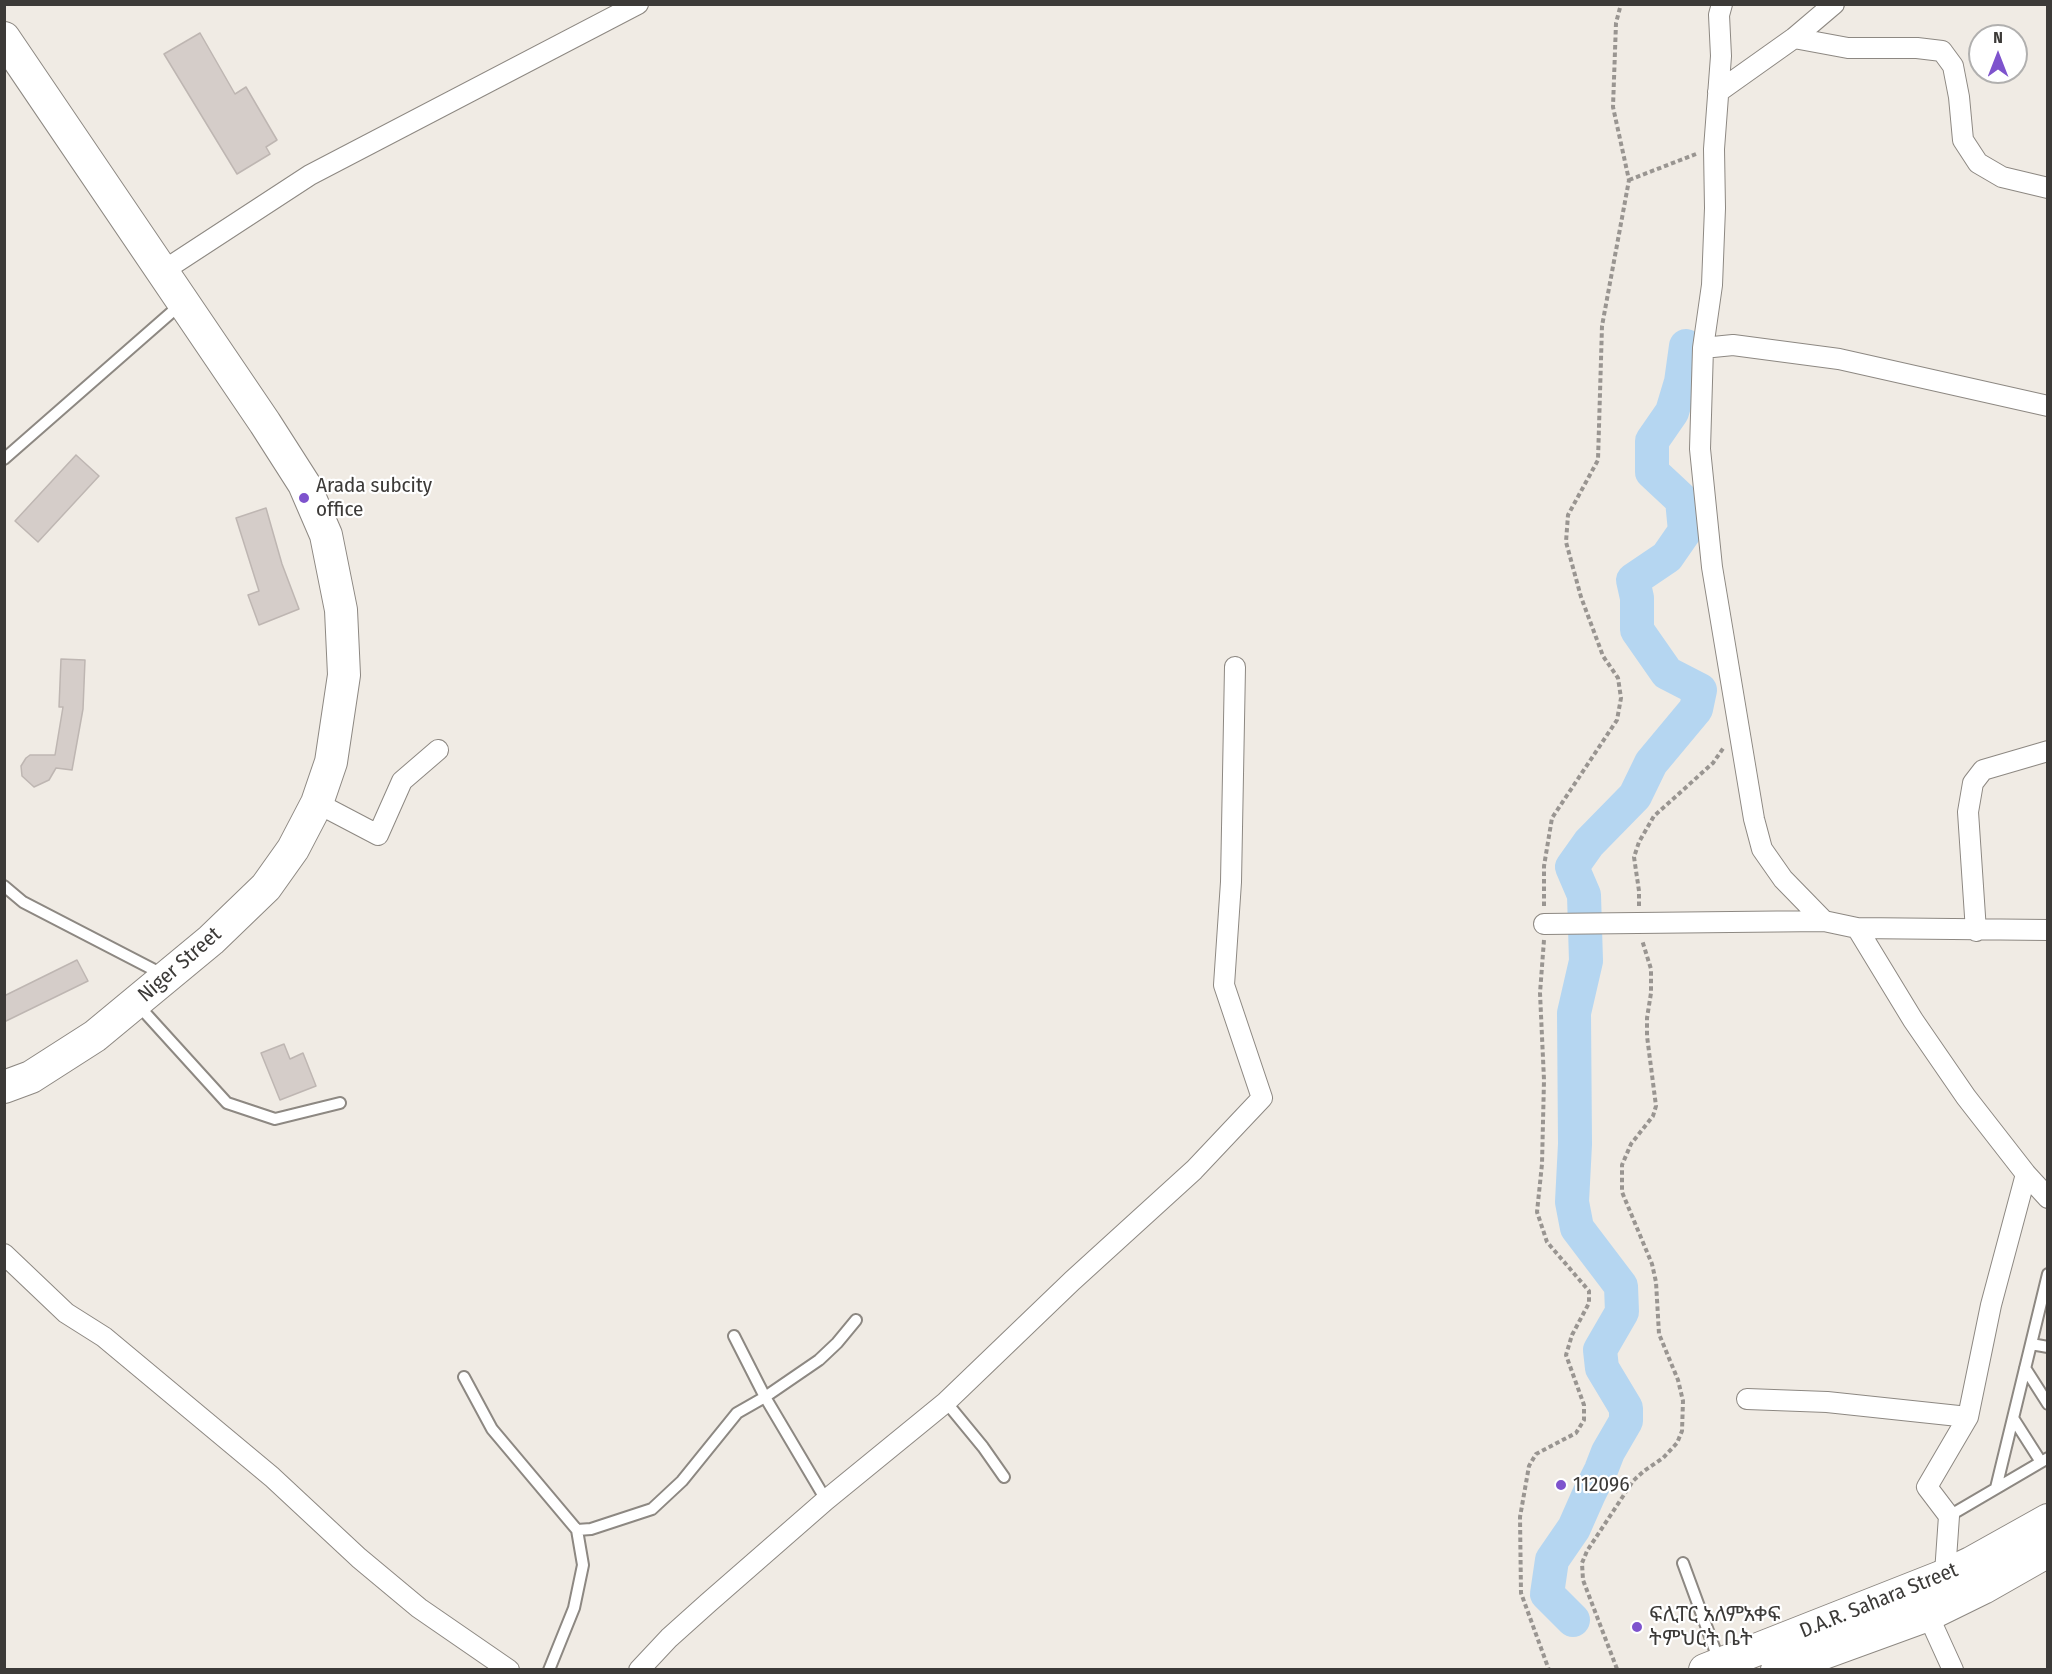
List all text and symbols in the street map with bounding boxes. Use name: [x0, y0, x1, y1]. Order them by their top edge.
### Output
north arrow: [1968, 24, 2028, 84]
text: N: [1993, 28, 2003, 47]
place label: Arada subcity office: [316, 473, 432, 523]
marker: Arada subcity office: [297, 491, 311, 505]
street label: Niger Street: [133, 922, 227, 1008]
place label: 112096: [1573, 1472, 1630, 1498]
marker: 112096: [1554, 1478, 1568, 1492]
street label: D.A.R. Sahara Street: [1796, 1558, 1962, 1644]
place label: ፍሊፐር አለምአቀፍ ትምህርት ቤት: [1649, 1602, 1781, 1652]
marker: ፍሊፐር አለምአቀፍ ትምህርት ቤት: [1630, 1620, 1644, 1634]

